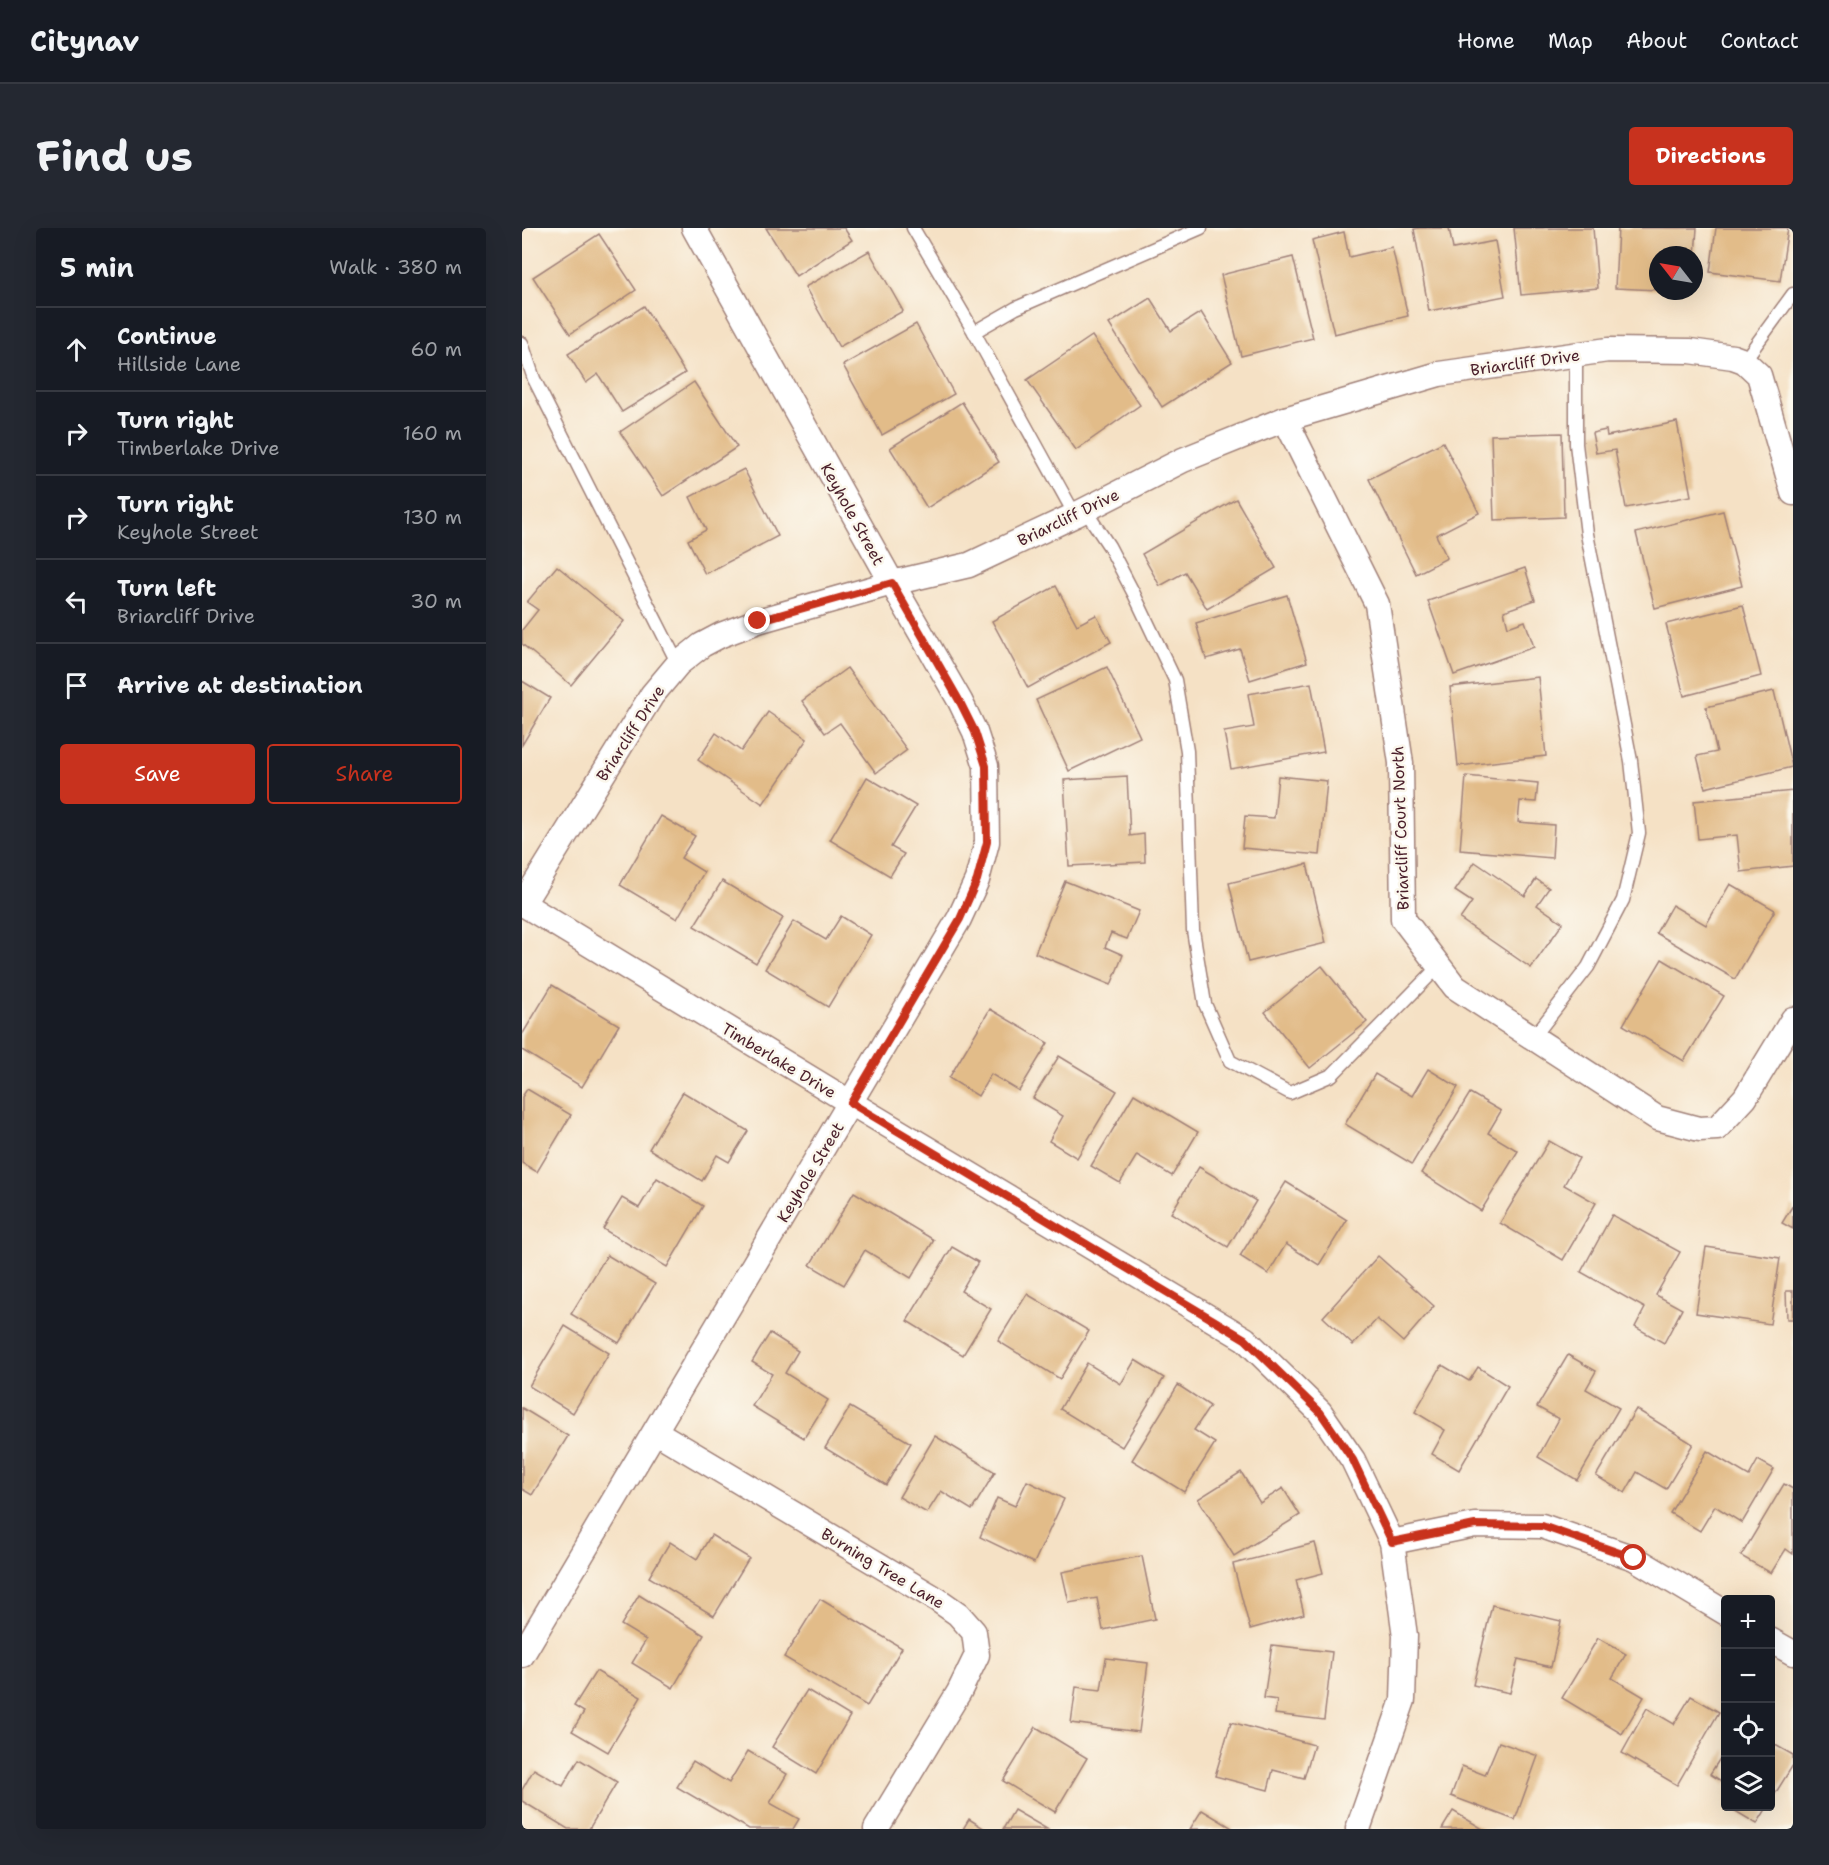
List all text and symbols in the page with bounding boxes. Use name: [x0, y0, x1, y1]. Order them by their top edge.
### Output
text: Citynav: [30, 22, 139, 60]
text: Home: [1457, 27, 1515, 55]
text: Map: [1548, 27, 1593, 55]
text: About: [1626, 27, 1687, 55]
text: Contact: [1720, 27, 1799, 55]
button: Directions: [1629, 127, 1793, 185]
text: Find us: [36, 128, 193, 184]
north arrow: [1649, 246, 1703, 300]
text: 5 min: [60, 250, 134, 285]
text: Walk · 380 m: [329, 254, 462, 280]
text: Continue: [117, 322, 217, 351]
icon: ahead: [60, 333, 93, 366]
text: 60 m: [410, 336, 462, 362]
street label: Briarcliff Drive: [1469, 344, 1581, 381]
text: Hillside Lane: [117, 351, 241, 377]
text: Turn right: [117, 406, 234, 435]
icon: right: [60, 417, 93, 450]
text: 160 m: [403, 420, 462, 446]
text: Timberlake Drive: [117, 435, 280, 461]
street label: Keyhole Street: [816, 460, 889, 569]
street label: Briarcliff Drive: [1014, 484, 1122, 551]
text: Turn right: [117, 490, 234, 519]
icon: right: [60, 501, 93, 534]
text: 130 m: [403, 504, 462, 530]
text: Keyhole Street: [117, 519, 259, 545]
text: Turn left: [117, 574, 216, 603]
icon: left: [60, 585, 93, 618]
text: 30 m: [410, 588, 462, 614]
text: Briarcliff Drive: [117, 603, 255, 629]
route end: [744, 607, 770, 633]
icon: arrive: [60, 669, 93, 702]
text: Arrive at destination: [117, 671, 363, 700]
street label: Briarcliff Drive: [592, 681, 669, 785]
button: Save: [60, 744, 255, 804]
button: Share: [267, 744, 462, 804]
street label: Briarcliff Court North: [1387, 745, 1414, 910]
street label: Timberlake Drive: [718, 1018, 840, 1103]
street label: Keyhole Street: [772, 1118, 849, 1226]
street label: Burning Tree Lane: [817, 1523, 948, 1614]
route start: [1620, 1544, 1646, 1570]
map controls: [1721, 1595, 1775, 1811]
button: +: [1721, 1595, 1775, 1649]
button: −: [1721, 1649, 1775, 1703]
button: locate: [1721, 1703, 1775, 1757]
button: layers: [1721, 1757, 1775, 1811]

